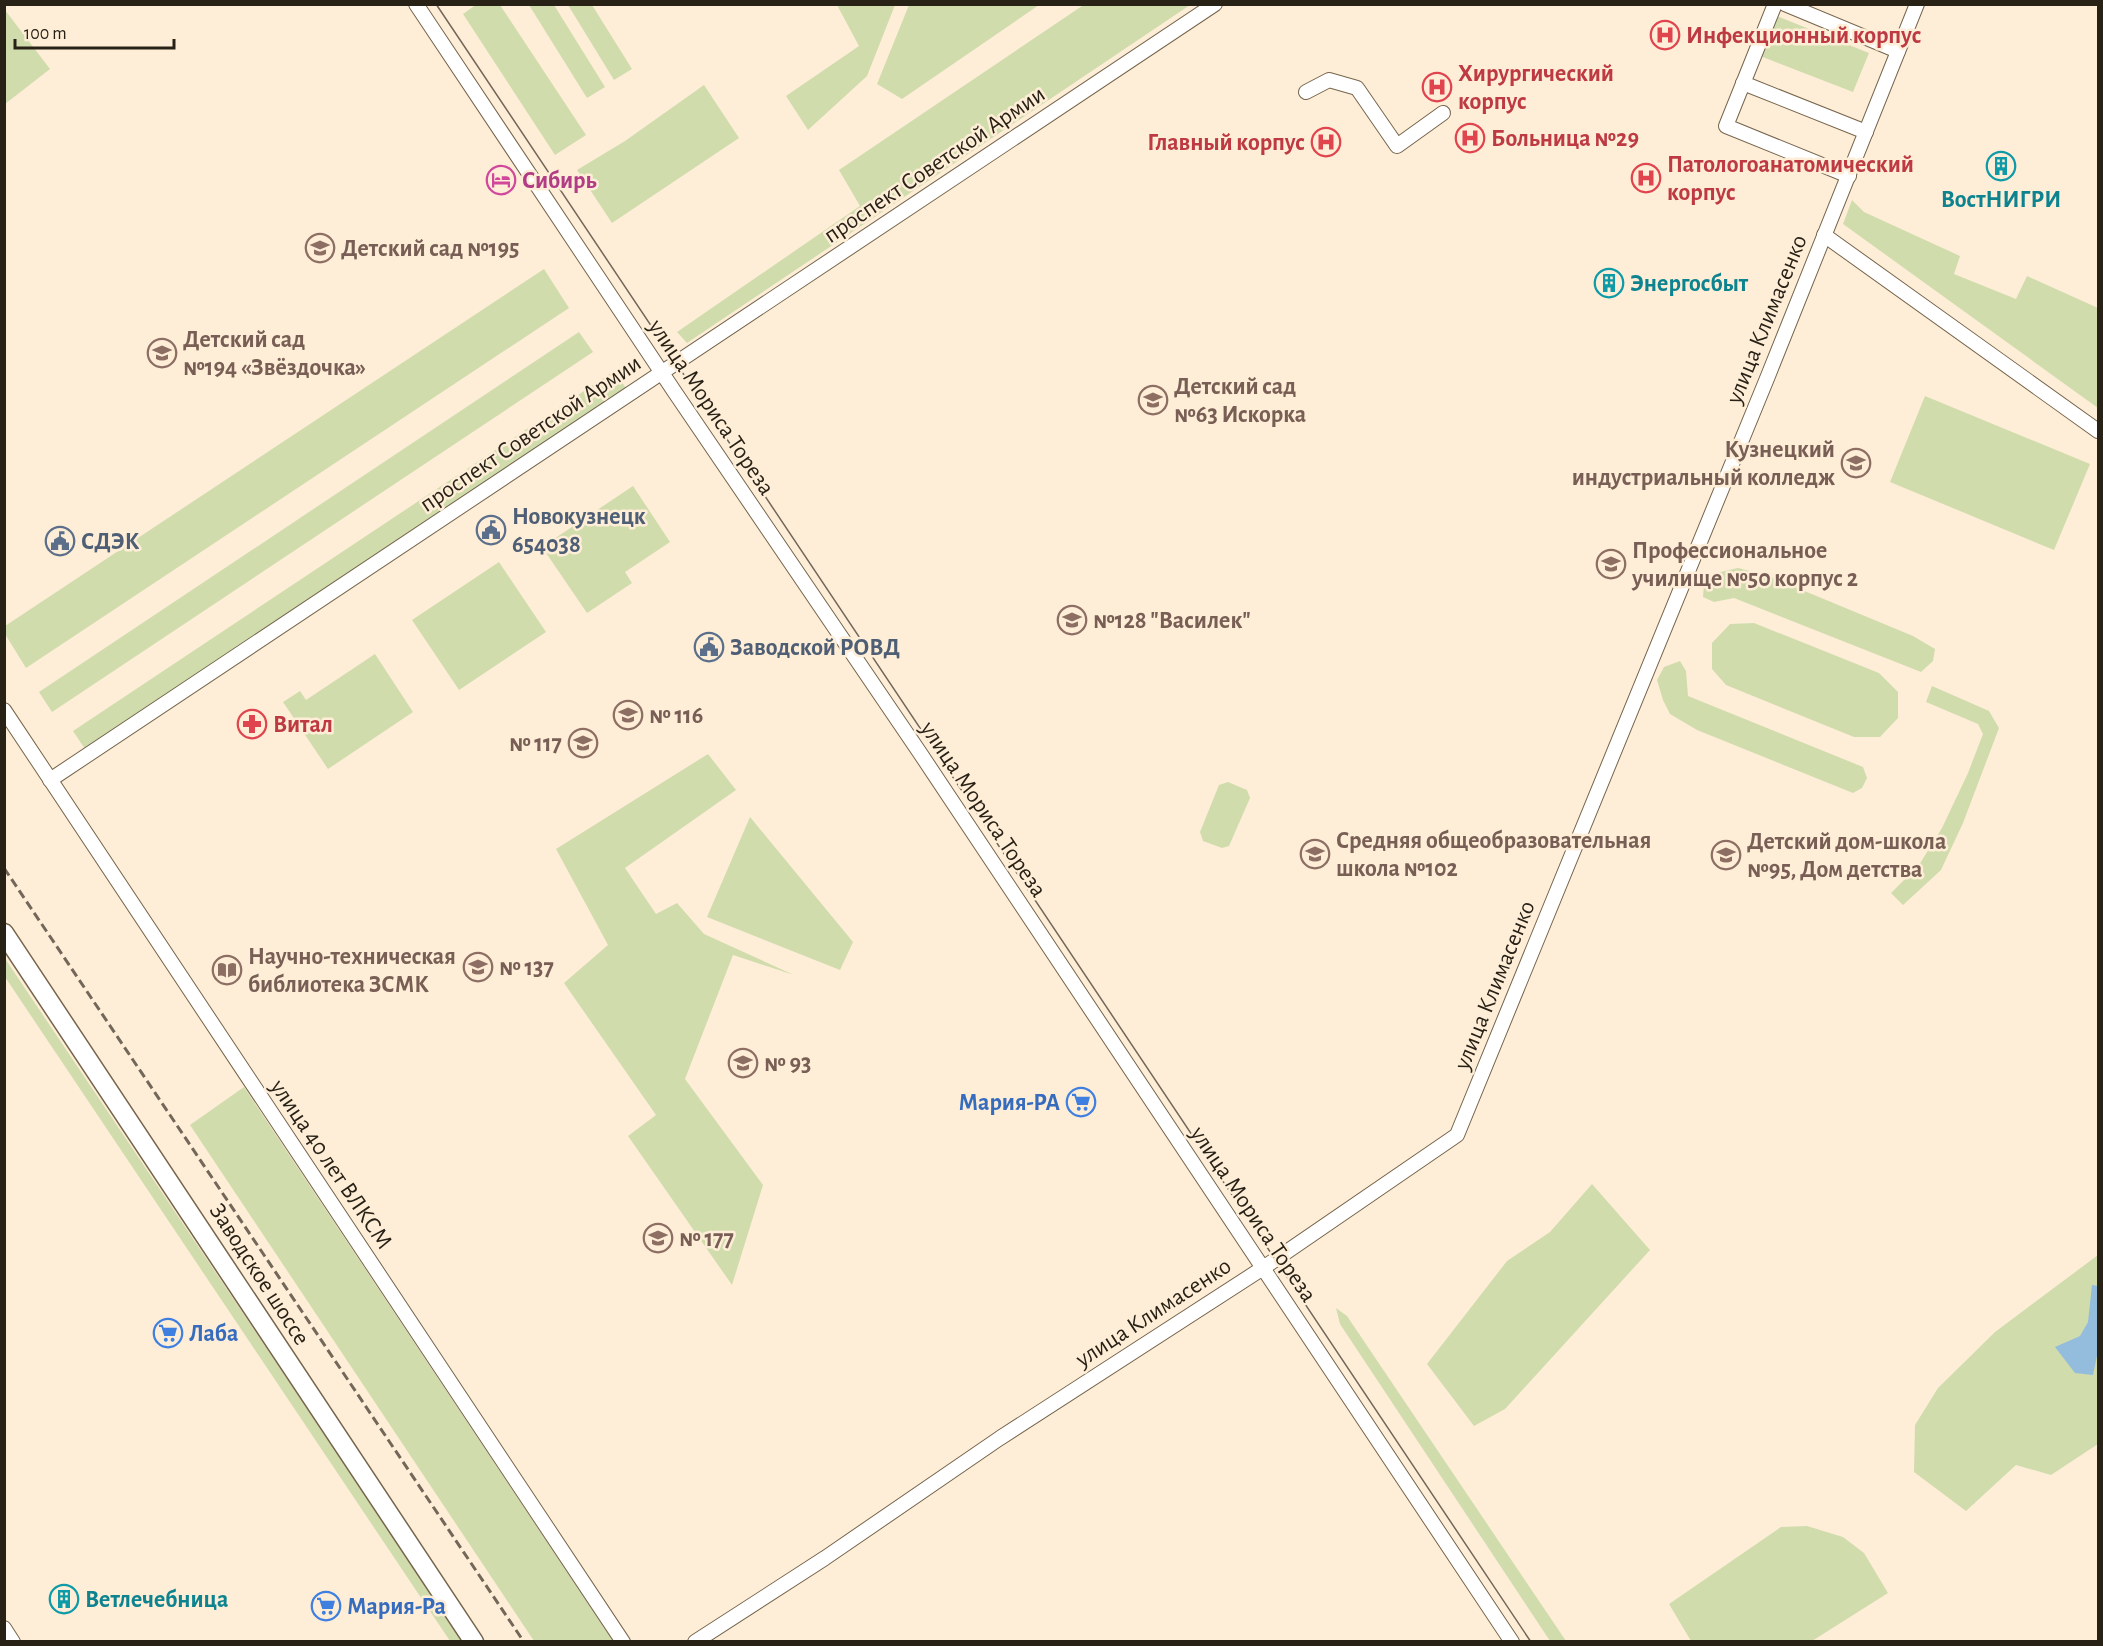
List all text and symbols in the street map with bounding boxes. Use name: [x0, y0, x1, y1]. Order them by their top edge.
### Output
scale bar: [15, 12, 174, 50]
hospital icon: Инфекционный корпус: [1649, 19, 1681, 51]
place label: Инфекционный корпус: [1686, 24, 1921, 48]
text: 100 m: [24, 25, 67, 43]
place label: Хирургический корпус: [1458, 62, 1614, 114]
hospital icon: Хирургический корпус: [1421, 71, 1453, 103]
street label: проспект Советской Армии: [819, 82, 1050, 248]
hospital icon: Больница №29: [1454, 122, 1486, 154]
hospital icon: Главный корпус: [1310, 126, 1342, 158]
place label: Больница №29: [1491, 127, 1639, 151]
place label: Главный корпус: [1147, 131, 1305, 155]
building icon: ВостНИГРИ: [1985, 150, 2017, 182]
place label: Патологоанатомический корпус: [1667, 153, 1914, 205]
hospital icon: Патологоанатомический корпус: [1630, 162, 1662, 194]
hotel icon: Сибирь: [485, 164, 517, 196]
place label: Сибирь: [522, 169, 597, 193]
place label: ВостНИГРИ: [1941, 188, 2061, 212]
school or university icon: Детский сад №195: [304, 232, 336, 264]
street label: улица Климасенко: [1722, 232, 1812, 408]
place label: Детский сад №195: [341, 237, 519, 261]
building icon: Энергосбыт: [1593, 267, 1625, 299]
place label: Энергосбыт: [1630, 272, 1749, 296]
street label: улица Мориса Тореза: [643, 315, 779, 500]
place label: Детский сад №194 «Звёздочка»: [183, 328, 366, 380]
school or university icon: Детский сад №194 «Звёздочка»: [146, 337, 178, 369]
street label: проспект Советской Армии: [415, 351, 646, 517]
place label: Детский сад №63 Искорка: [1174, 375, 1306, 427]
school or university icon: Детский сад №63 Искорка: [1137, 384, 1169, 416]
place label: Кузнецкий индустриальный колледж: [1572, 438, 1835, 490]
school or university icon: Кузнецкий индустриальный колледж: [1840, 447, 1872, 479]
place label: Новокузнецк 654038: [512, 505, 646, 557]
public building icon: Новокузнецк 654038: [475, 514, 507, 546]
public building icon: СДЭК: [44, 525, 76, 557]
place label: СДЭК: [81, 530, 140, 554]
place label: Профессиональное училище №50 корпус 2: [1631, 539, 1858, 591]
school or university icon: Профессиональное училище №50 корпус 2: [1595, 548, 1627, 580]
school or university icon: №128 "Василек": [1056, 604, 1088, 636]
place label: №128 "Василек": [1093, 609, 1251, 633]
public building icon: Заводской РОВД: [693, 631, 725, 663]
place label: Заводской РОВД: [730, 636, 900, 660]
school or university icon: № 116: [612, 699, 644, 731]
place label: № 116: [649, 704, 703, 728]
pharmacy icon: Витал: [236, 708, 268, 740]
place label: Витал: [273, 713, 333, 737]
street label: улица Мориса Тореза: [915, 717, 1051, 902]
school or university icon: № 117: [567, 727, 599, 759]
place label: № 117: [509, 732, 562, 756]
place label: Средняя общеобразовательная школа №102: [1336, 829, 1651, 881]
place label: Детский дом-школа №95, Дом детства: [1747, 830, 1946, 882]
school or university icon: Средняя общеобразовательная школа №102: [1299, 838, 1331, 870]
school or university icon: Детский дом-школа №95, Дом детства: [1710, 839, 1742, 871]
street label: улица Климасенко: [1450, 898, 1540, 1074]
place label: Научно-техническая библиотека ЗСМК: [248, 945, 456, 997]
school or university icon: № 137: [462, 951, 494, 983]
library icon: Научно-техническая библиотека ЗСМК: [211, 954, 243, 986]
place label: № 137: [499, 956, 554, 980]
school or university icon: № 93: [727, 1047, 759, 1079]
place label: № 93: [764, 1052, 811, 1076]
street label: улица 40 лет ВЛКСМ: [265, 1075, 397, 1254]
supermarket icon: Мария-РА: [1065, 1086, 1097, 1118]
place label: Мария-РА: [959, 1091, 1060, 1115]
street label: улица Мориса Тореза: [1185, 1122, 1321, 1307]
street label: Заводское шоссе: [205, 1200, 314, 1350]
school or university icon: № 177: [642, 1222, 674, 1254]
place label: № 177: [679, 1227, 734, 1251]
street label: улица Климасенко: [1071, 1254, 1235, 1372]
supermarket icon: Лаба: [152, 1317, 184, 1349]
place label: Лаба: [189, 1322, 238, 1346]
building icon: Ветлечебница: [48, 1583, 80, 1615]
place label: Ветлечебница: [85, 1588, 228, 1612]
supermarket icon: Мария-Ра: [310, 1590, 342, 1622]
place label: Мария-Ра: [347, 1595, 446, 1619]

